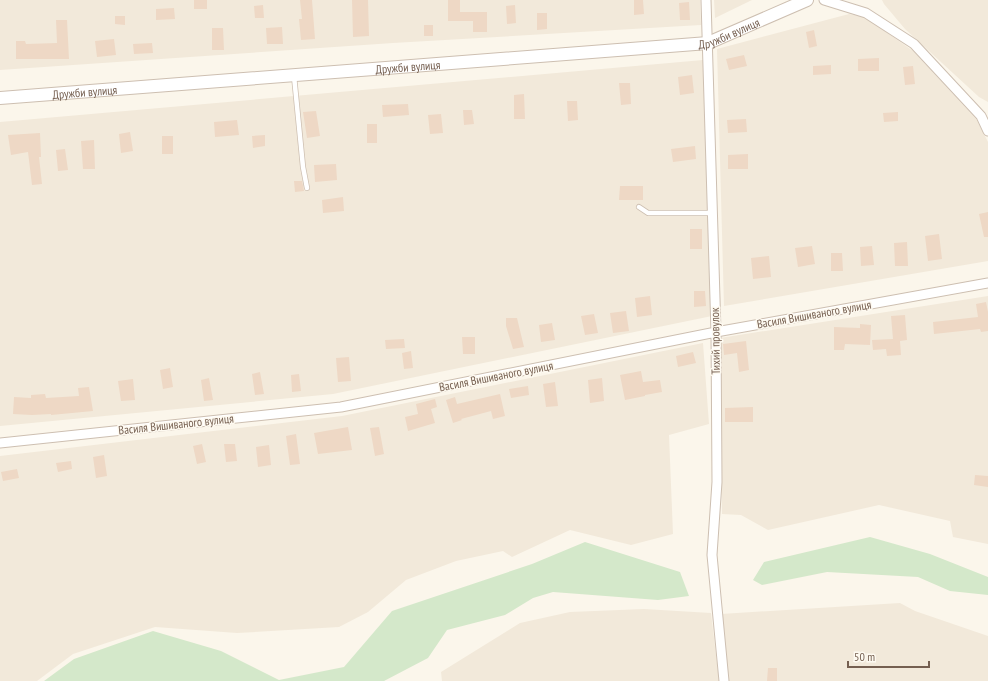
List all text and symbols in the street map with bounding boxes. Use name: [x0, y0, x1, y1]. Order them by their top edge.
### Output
street label: Дружби вулиця: [698, 14, 762, 51]
street label: Дружби вулиця: [375, 56, 441, 76]
street label: Дружби вулиця: [52, 81, 118, 101]
street label: Василя Вишиваного вулиця: [756, 296, 873, 331]
street label: Тихий провулок: [707, 307, 723, 375]
street label: Василя Вишиваного вулиця: [438, 358, 555, 394]
street label: Василя Вишиваного вулиця: [118, 410, 235, 438]
scale bar: [848, 643, 929, 669]
text: 50 m: [854, 649, 875, 664]

